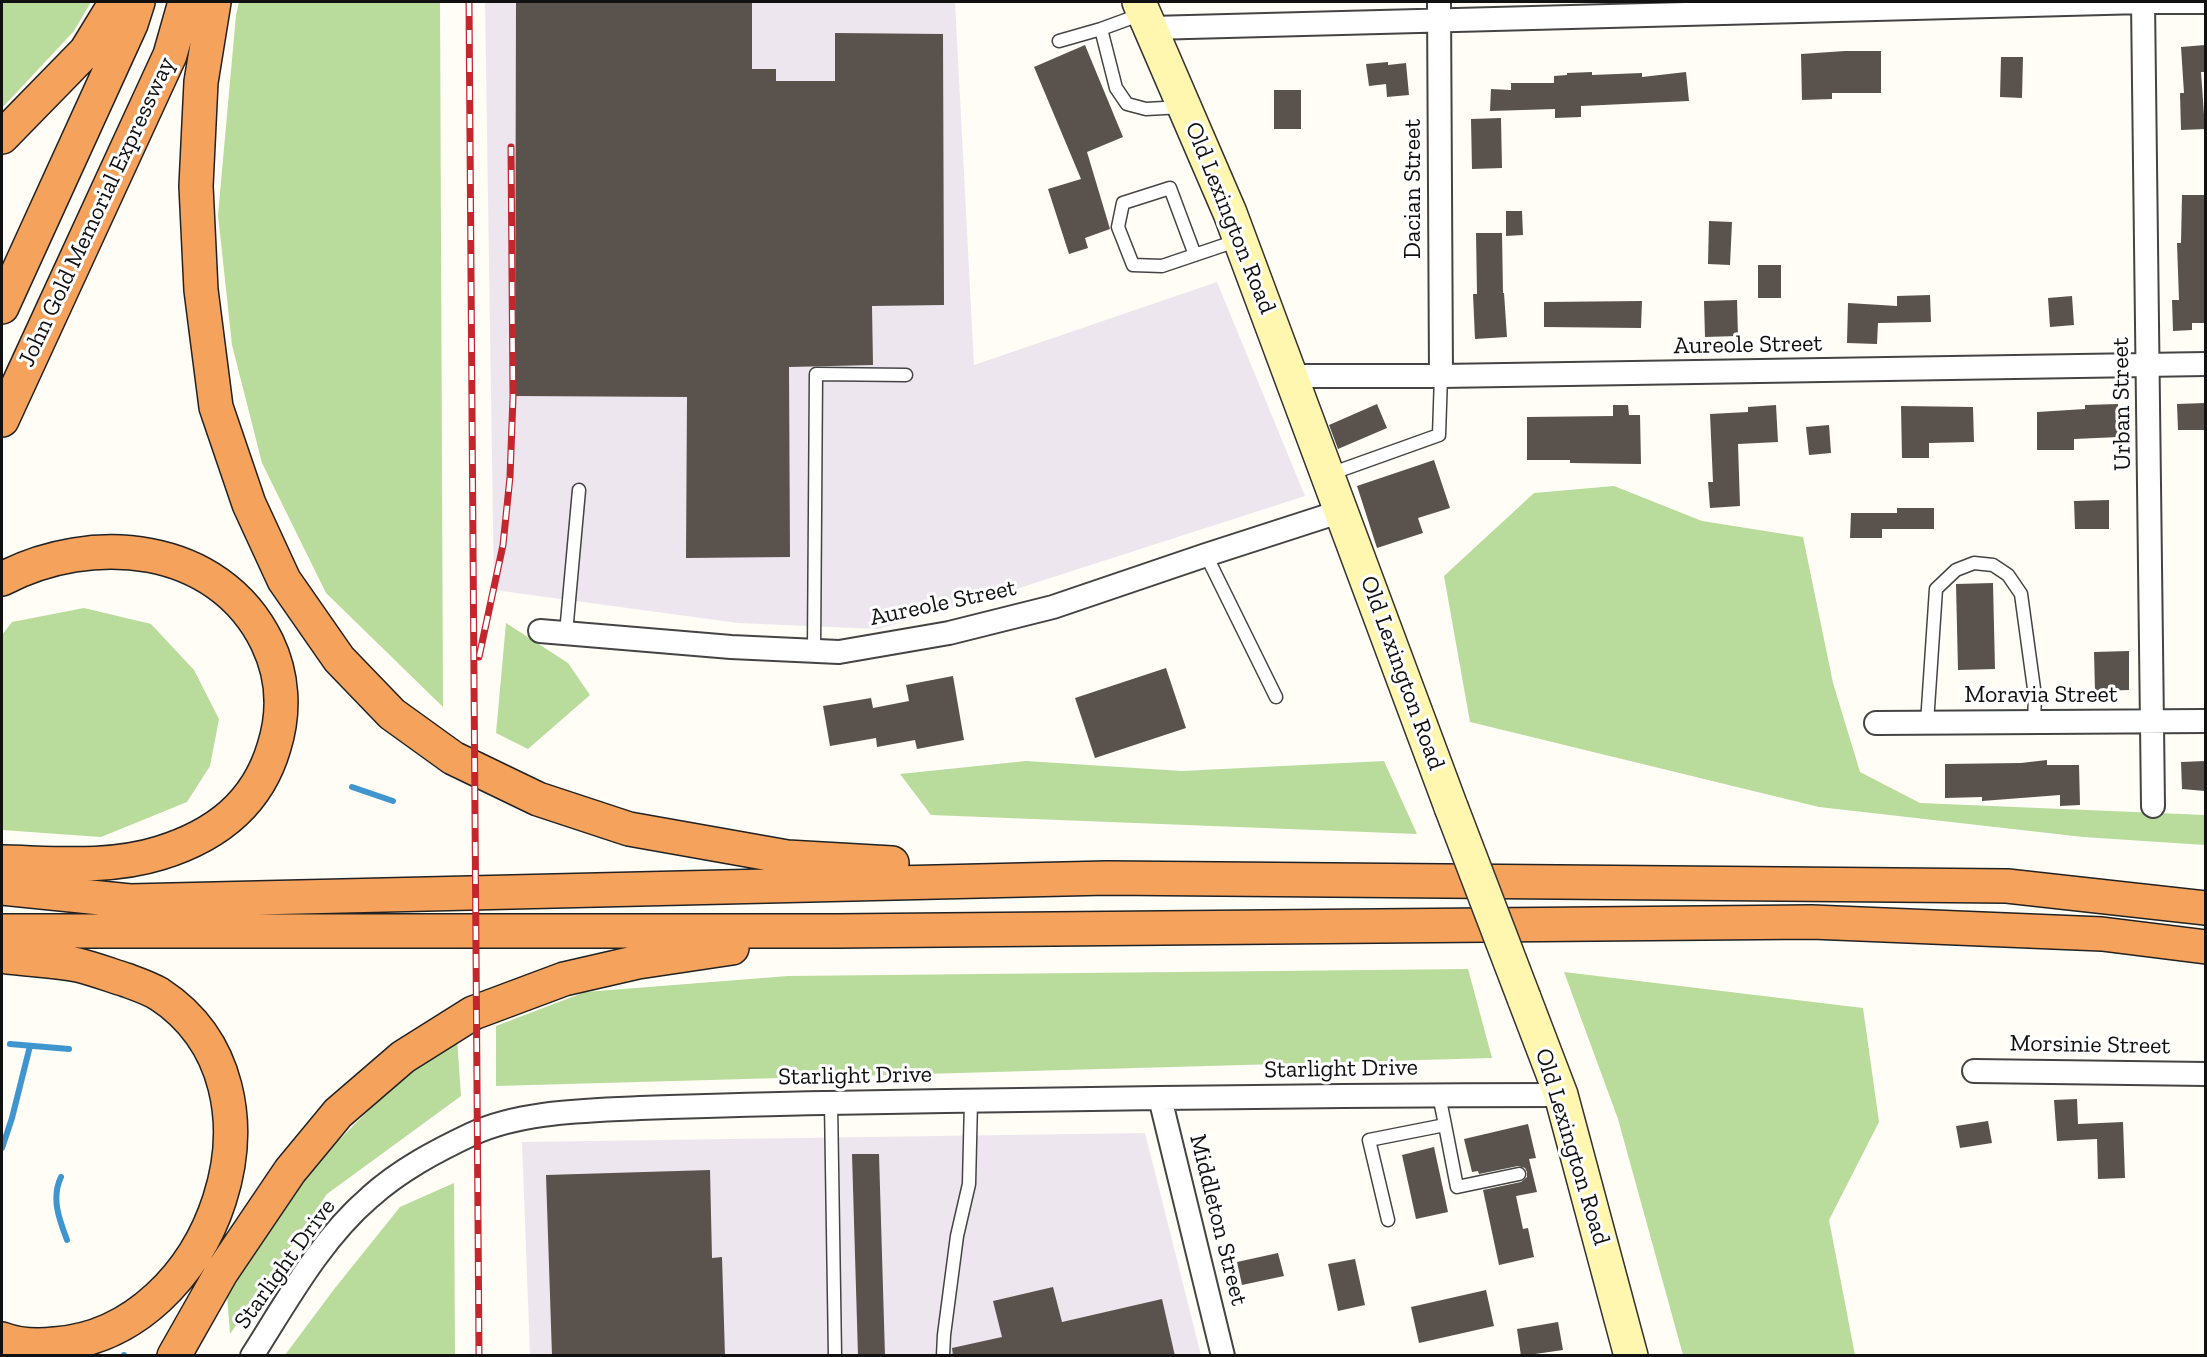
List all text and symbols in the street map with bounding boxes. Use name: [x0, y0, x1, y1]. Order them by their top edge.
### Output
street label: John Gold Memorial Expressway: [13, 53, 181, 371]
street label: Old Lexington Road: [1178, 118, 1282, 318]
street label: Dacian Street: [1399, 119, 1427, 259]
street label: Aureole Street: [1673, 329, 1823, 361]
street label: Urban Street: [2106, 337, 2138, 471]
street label: Old Lexington Road: [1354, 572, 1450, 774]
street label: Aureole Street: [867, 573, 1019, 633]
street label: Moravia Street: [1964, 681, 2118, 709]
street label: Morsinie Street: [2009, 1029, 2171, 1061]
street label: Old Lexington Road: [1528, 1045, 1616, 1249]
street label: Starlight Drive: [1264, 1053, 1418, 1085]
street label: Starlight Drive: [778, 1060, 932, 1092]
street label: Middleton Street: [1183, 1131, 1253, 1309]
street label: Starlight Drive: [228, 1193, 342, 1335]

